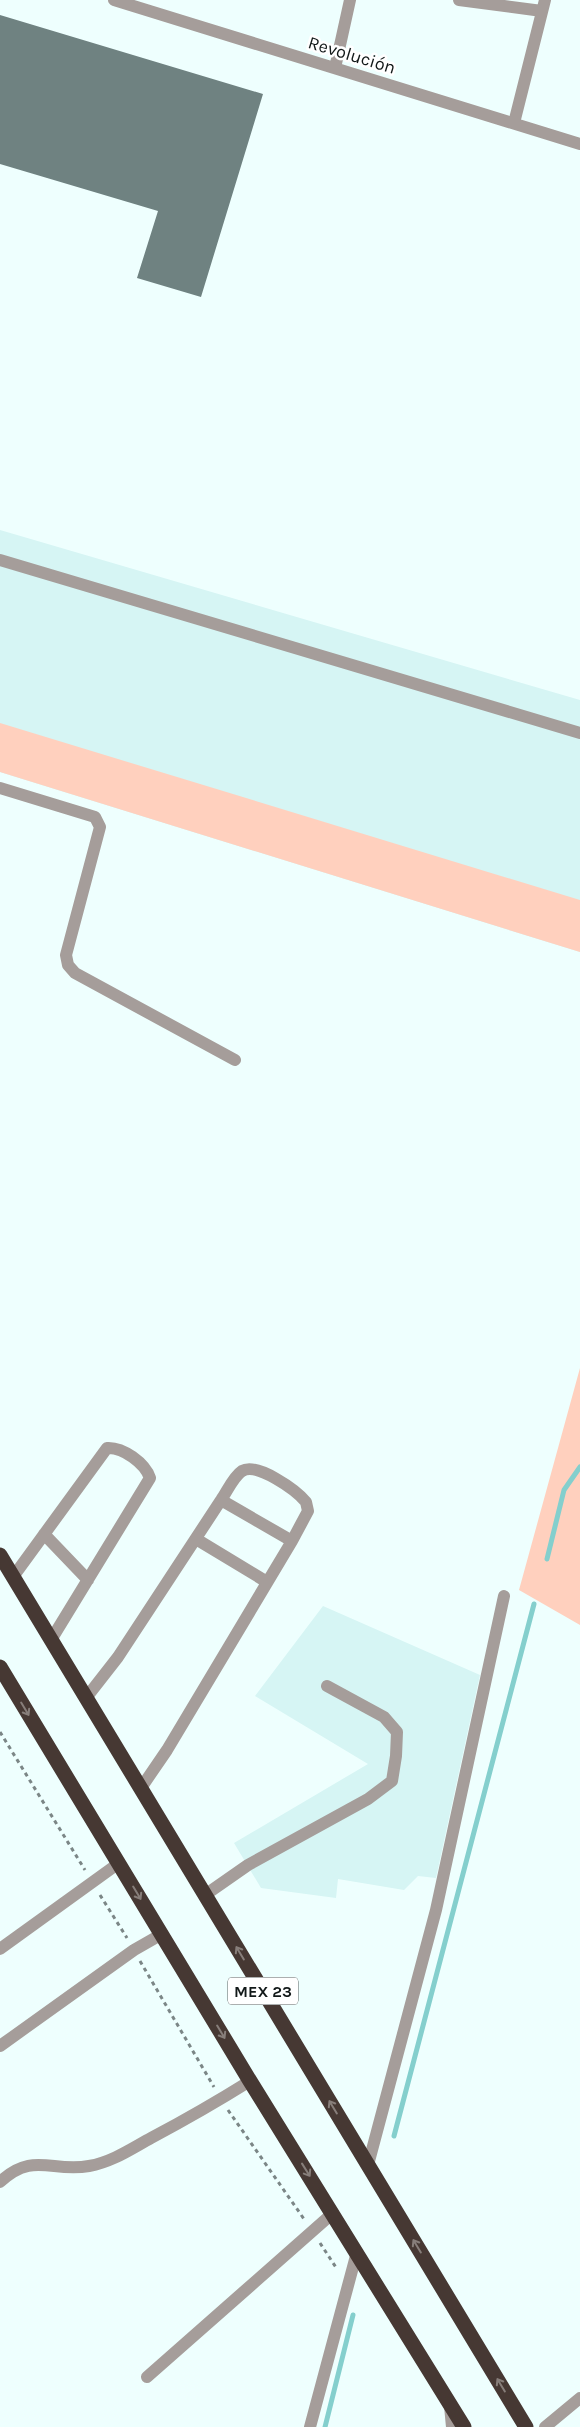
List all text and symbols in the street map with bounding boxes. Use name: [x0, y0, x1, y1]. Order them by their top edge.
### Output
street label: Revolución: [306, 31, 398, 79]
one-way arrow: [20, 1702, 31, 1716]
one-way arrow: [132, 1885, 142, 1899]
one-way arrow: [235, 1946, 245, 1960]
road number: MEX 23: [228, 1978, 298, 2004]
one-way arrow: [216, 2025, 226, 2039]
one-way arrow: [328, 2100, 338, 2114]
one-way arrow: [301, 2163, 312, 2177]
one-way arrow: [412, 2240, 422, 2254]
one-way arrow: [496, 2379, 506, 2393]

